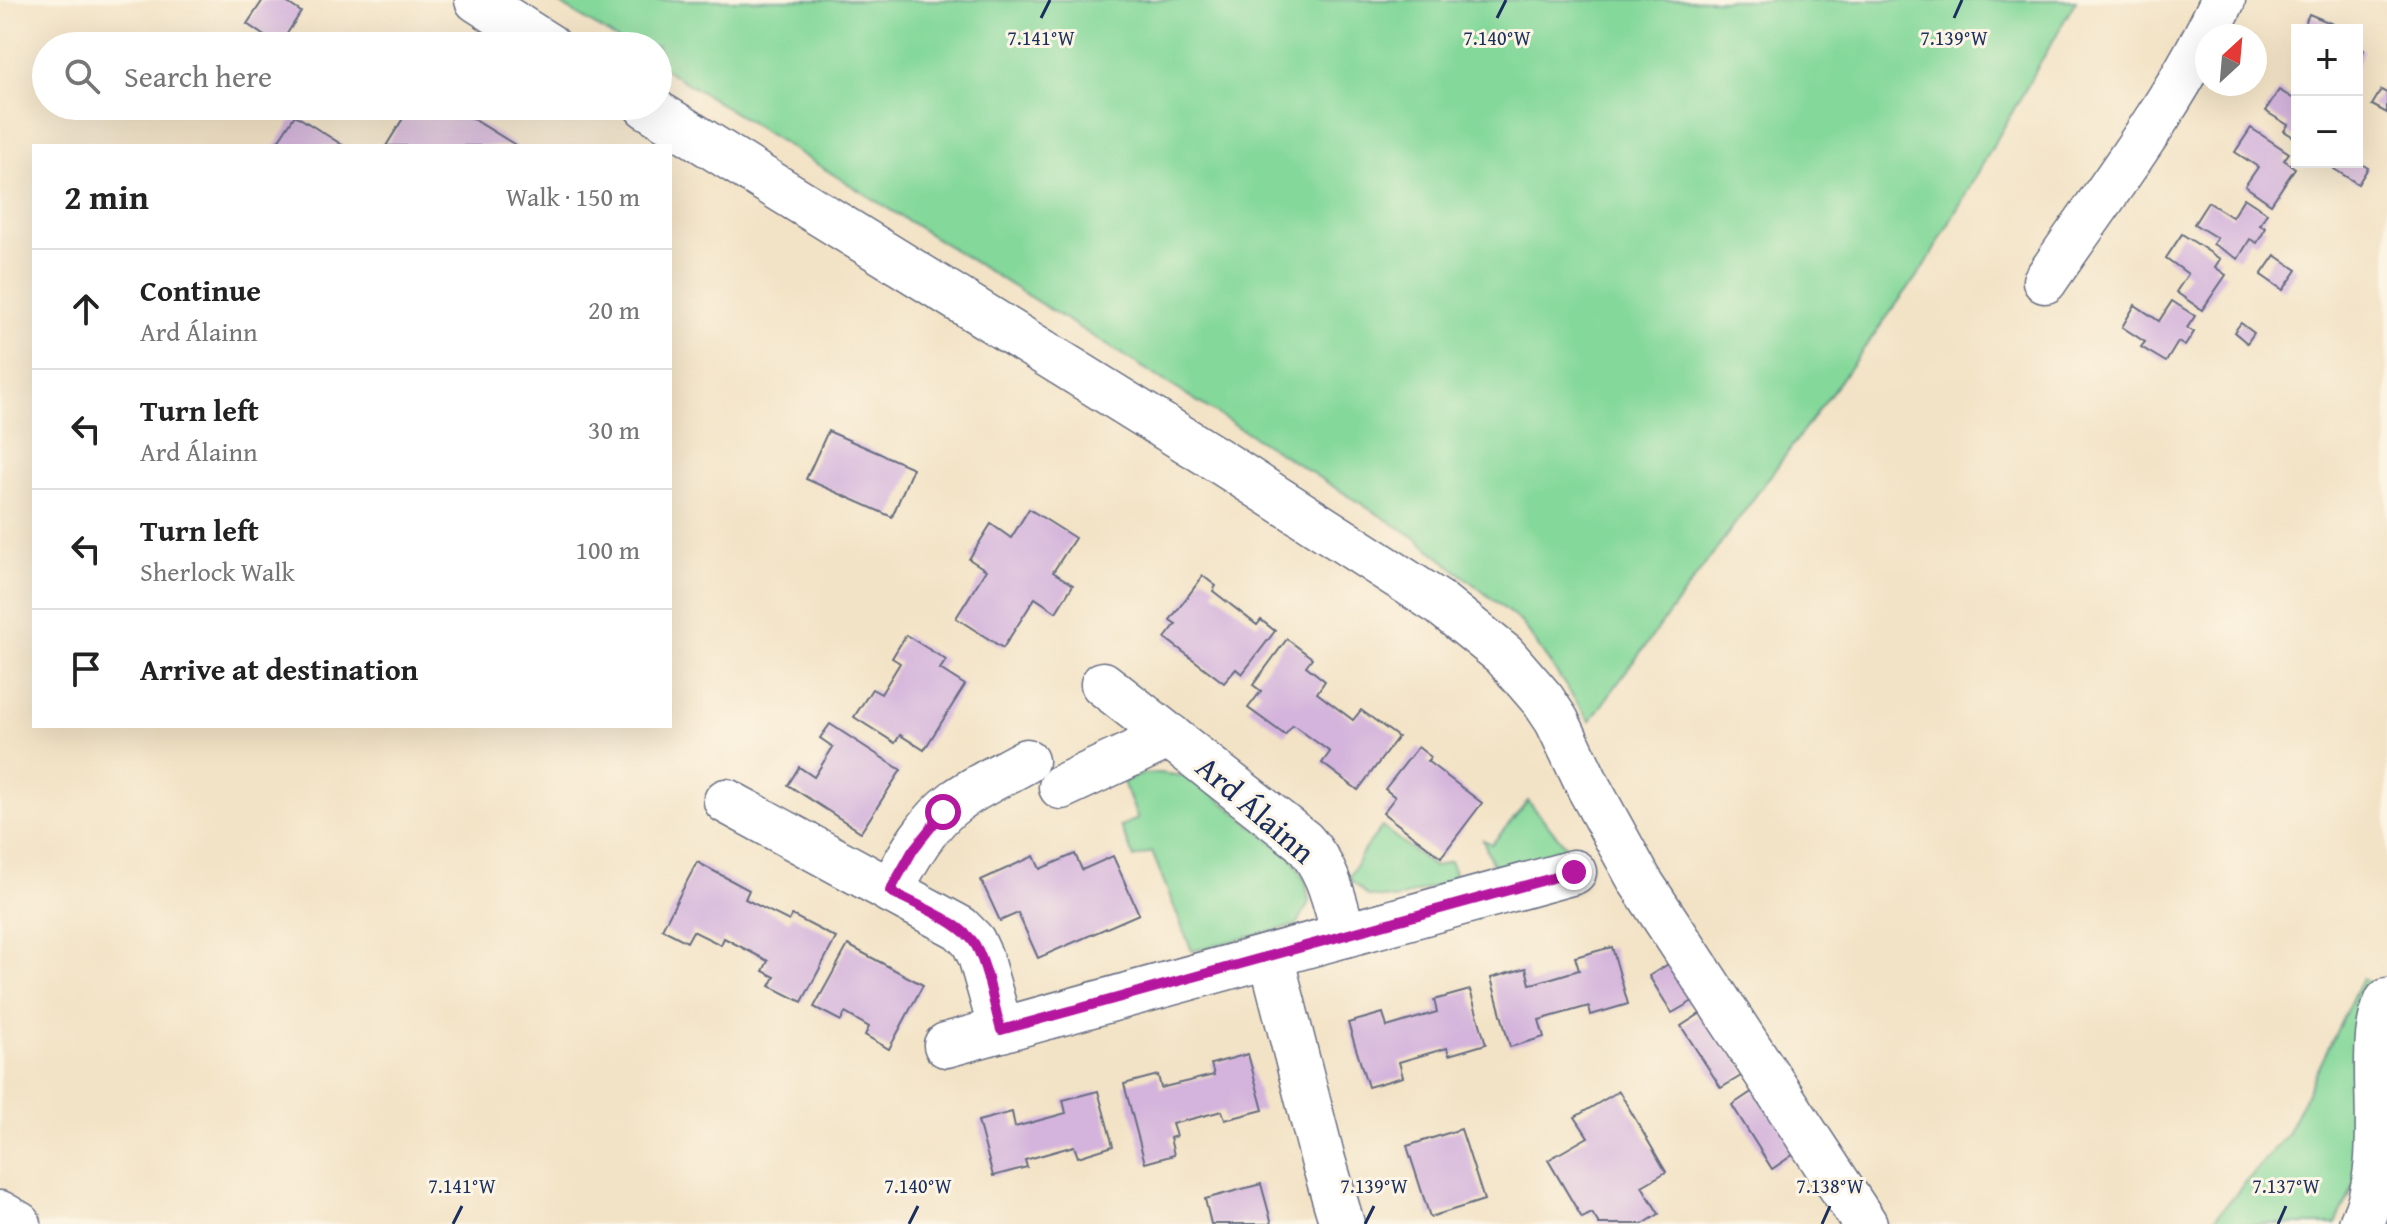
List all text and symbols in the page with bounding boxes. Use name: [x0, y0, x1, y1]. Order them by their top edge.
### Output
text: 7.141°W: [1007, 23, 1075, 52]
text: 7.140°W: [1463, 23, 1531, 52]
text: 7.139°W: [1920, 23, 1988, 52]
north arrow: [2195, 24, 2267, 96]
map controls: [2291, 24, 2363, 168]
button: +: [2291, 24, 2363, 96]
search box: [32, 32, 672, 120]
icon: search: [60, 54, 104, 98]
text: Search here: [124, 54, 272, 98]
button: −: [2291, 96, 2363, 168]
text: 2 min: [64, 172, 149, 221]
text: Walk · 150 m: [506, 177, 640, 216]
text: Continue: [140, 268, 261, 312]
icon: ahead: [64, 287, 108, 331]
text: 20 m: [588, 290, 640, 329]
text: Ard Álainn: [140, 312, 258, 351]
text: Turn left: [140, 388, 259, 432]
icon: left: [64, 407, 108, 451]
text: 30 m: [588, 410, 640, 449]
text: Ard Álainn: [140, 432, 258, 471]
text: Turn left: [140, 508, 259, 552]
icon: left: [64, 527, 108, 571]
text: 100 m: [575, 530, 640, 569]
text: Sherlock Walk: [140, 552, 295, 591]
icon: arrive: [64, 647, 108, 691]
text: Arrive at destination: [140, 647, 418, 691]
street label: Ard Álainn: [1186, 744, 1326, 874]
route start: [925, 794, 961, 830]
route end: [1556, 854, 1592, 890]
text: 7.141°W: [428, 1171, 496, 1200]
text: 7.140°W: [884, 1171, 952, 1200]
text: 7.139°W: [1340, 1171, 1408, 1200]
text: 7.138°W: [1796, 1171, 1864, 1200]
text: 7.137°W: [2252, 1171, 2320, 1200]

